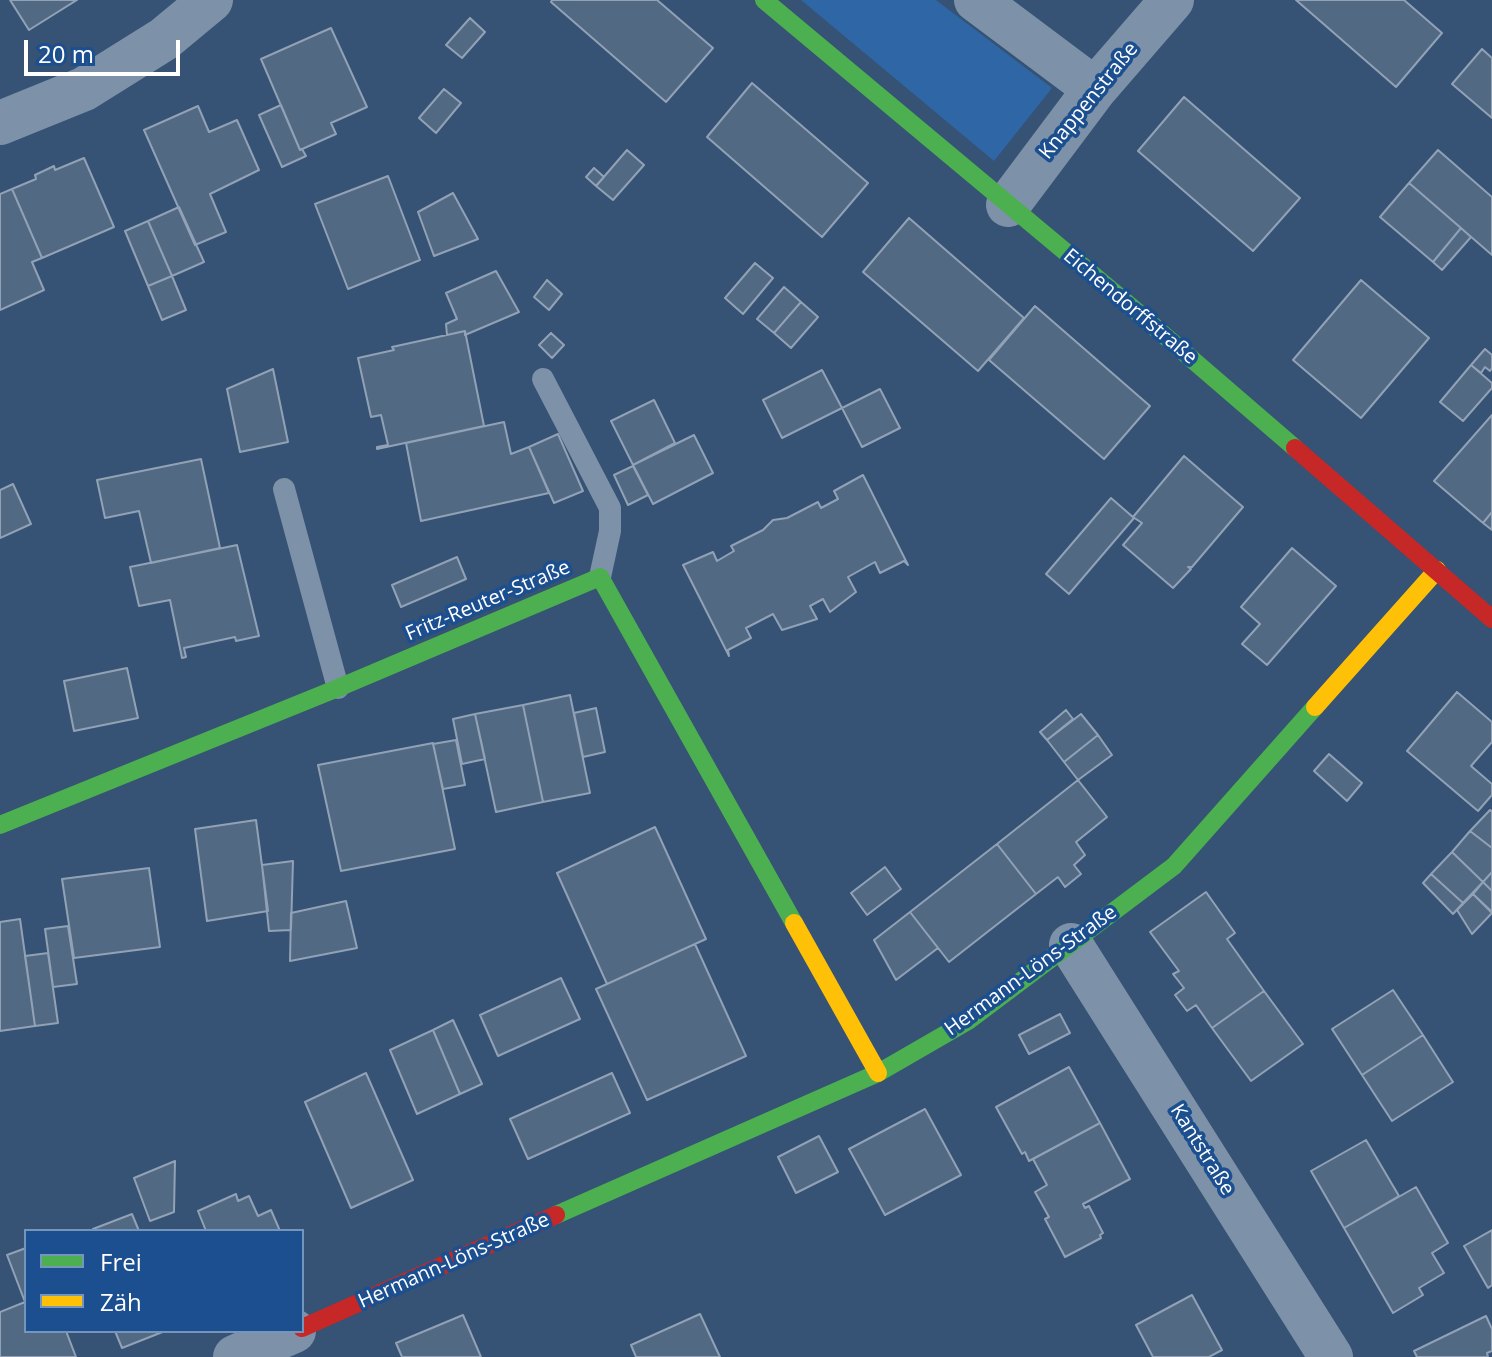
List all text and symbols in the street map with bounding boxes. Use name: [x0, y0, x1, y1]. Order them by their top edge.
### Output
scale bar: [28, 24, 184, 74]
text: 20 m: [38, 37, 94, 70]
street label: Knappenstraße: [1035, 38, 1143, 164]
street label: Eichendorffstraße: [1058, 244, 1202, 370]
street label: Fritz-Reuter-Straße: [402, 555, 574, 647]
street label: Hermann-Löns-Straße: [940, 901, 1122, 1041]
street label: Kantstraße: [1165, 1100, 1239, 1200]
street label: Hermann-Löns-Straße: [355, 1208, 553, 1314]
legend: [24, 1229, 304, 1333]
text: Frei: [100, 1245, 142, 1278]
text: Zäh: [100, 1285, 142, 1318]

